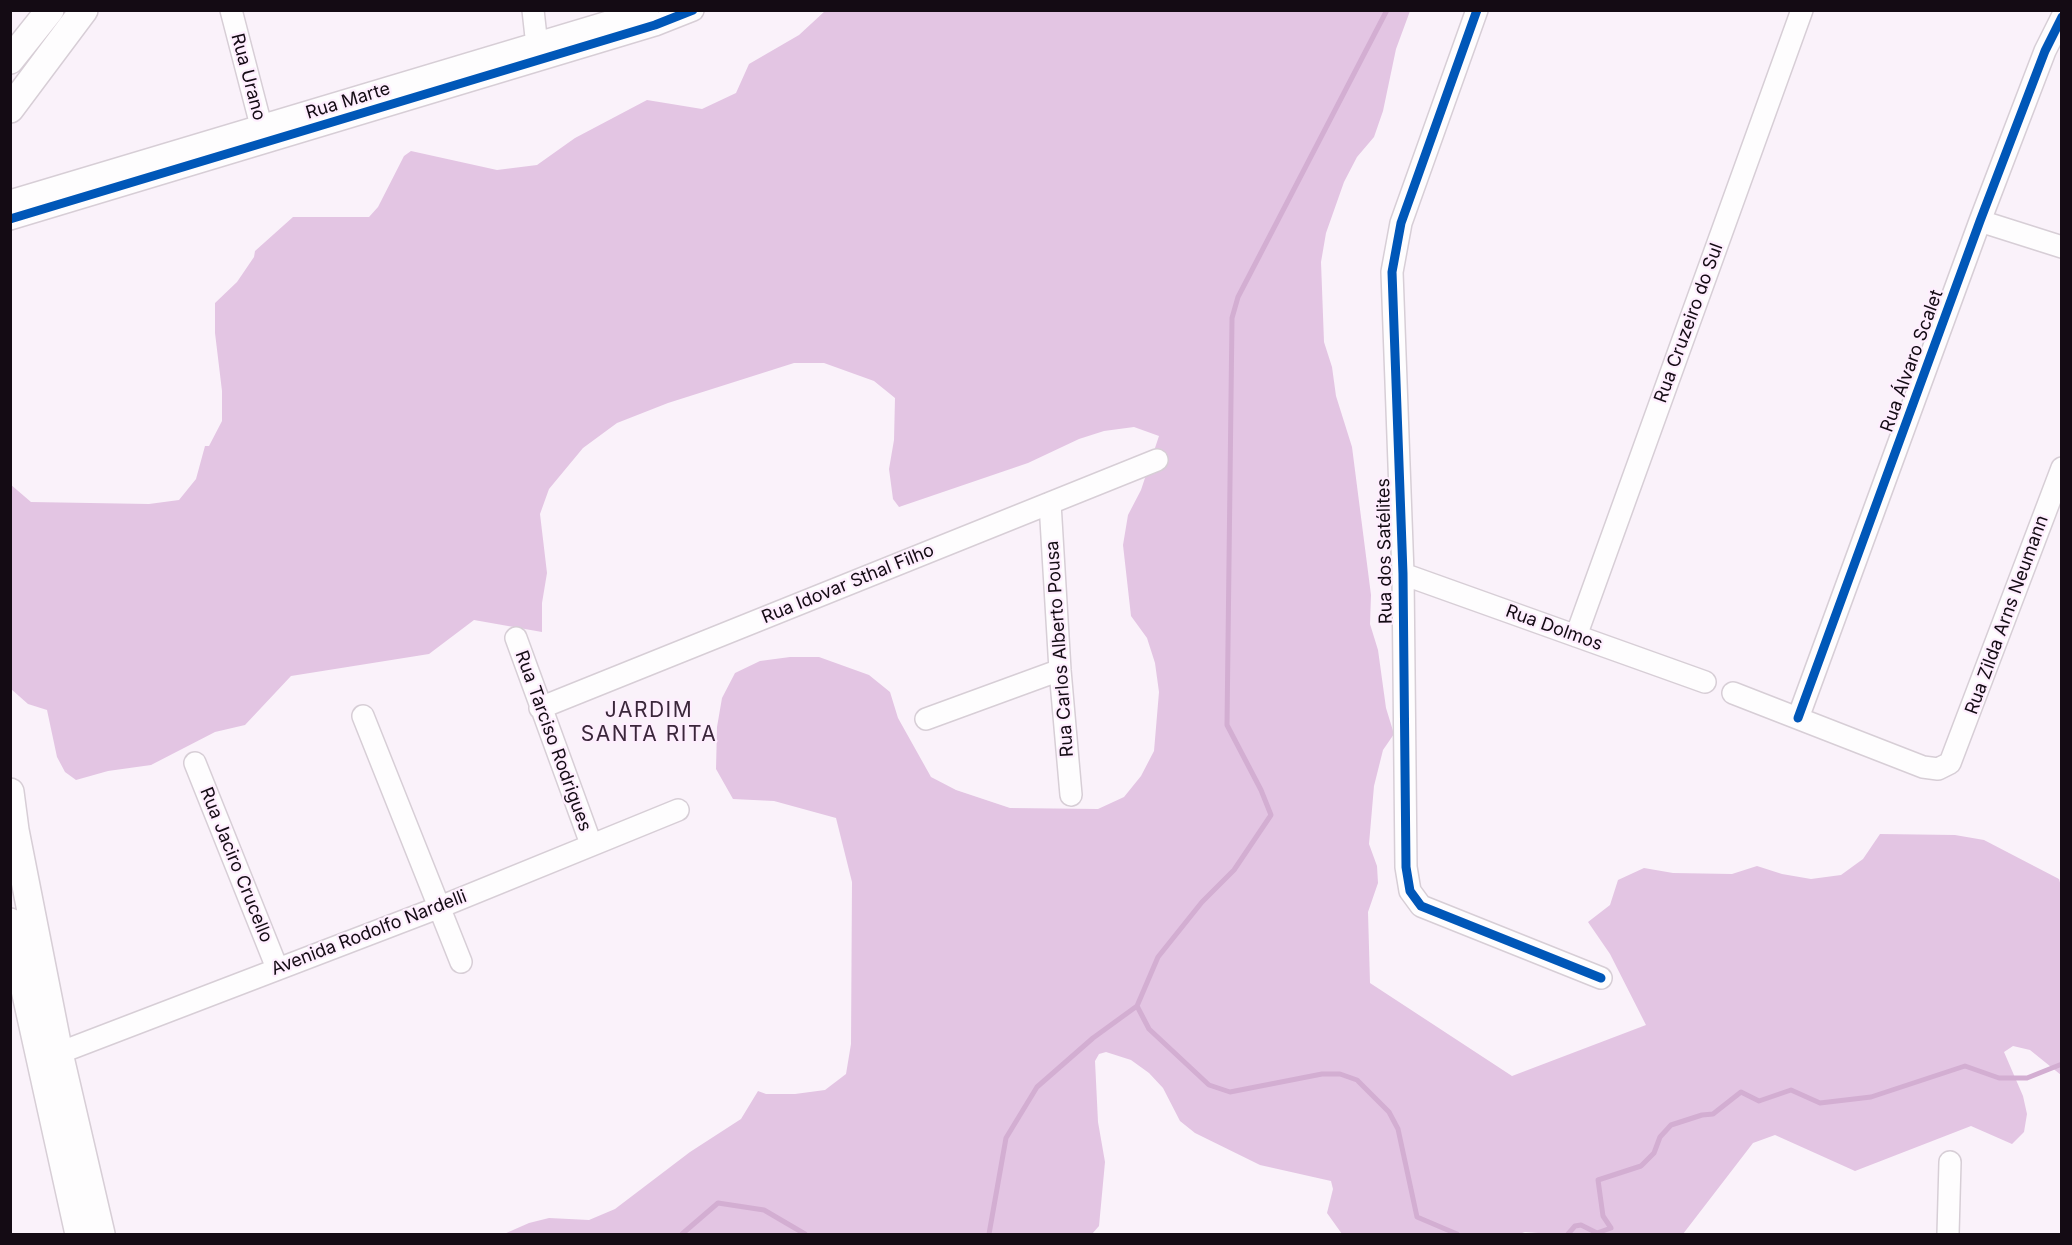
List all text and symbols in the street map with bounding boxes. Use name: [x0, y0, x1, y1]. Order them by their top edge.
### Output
street label: Rua Urano: [226, 31, 270, 123]
street label: Rua Marte: [303, 78, 393, 124]
street label: Rua Cruzeiro do Sul: [1650, 240, 1728, 406]
street label: Rua Álvaro Scalet: [1876, 287, 1948, 435]
street label: Rua dos Satélites: [1373, 478, 1397, 624]
street label: Rua Zilda Arns Neumann: [1961, 513, 2053, 717]
street label: Rua Idovar Sthal Filho: [759, 540, 937, 628]
street label: Rua Carlos Alberto Pousa: [1042, 540, 1078, 758]
street label: Rua Dolmos: [1503, 600, 1605, 656]
street label: Rua Tarciso Rodrigues: [510, 648, 596, 834]
district label: JARDIM SANTA RITA: [581, 698, 717, 748]
street label: Rua Jaciro Crucello: [195, 784, 277, 946]
street label: Avenida Rodolfo Nardelli: [268, 886, 470, 980]

